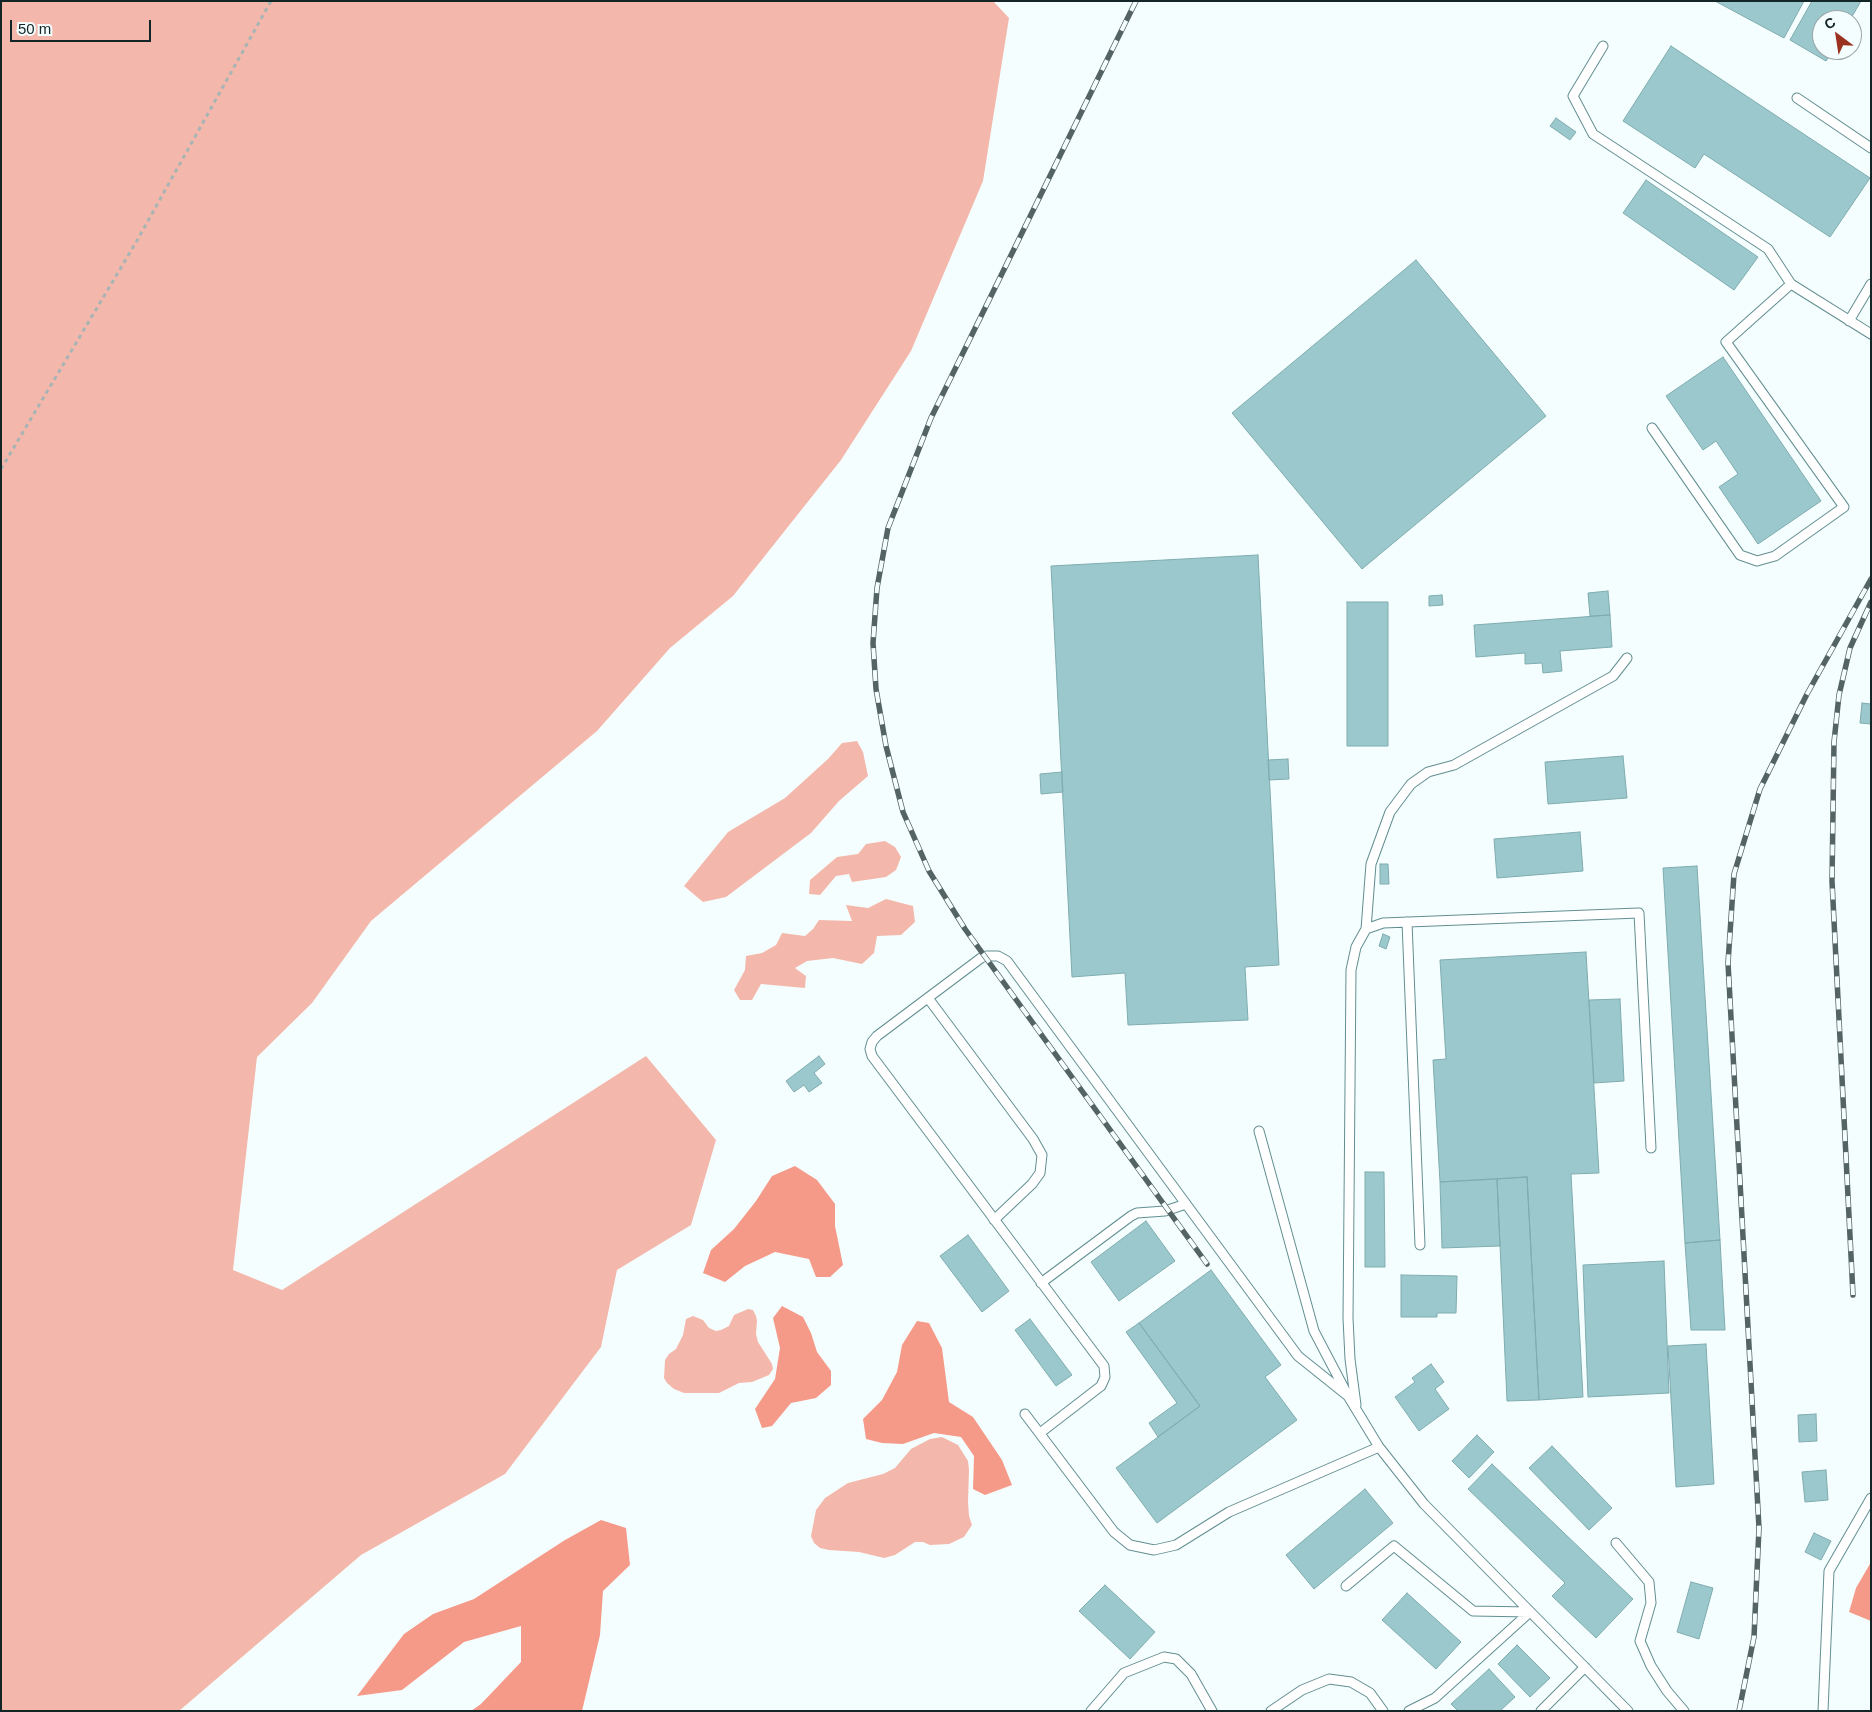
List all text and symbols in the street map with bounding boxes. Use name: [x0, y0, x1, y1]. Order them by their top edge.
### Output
scale bar: [12, 10, 154, 42]
north arrow: [1812, 10, 1862, 60]
text: С: [1821, 14, 1838, 32]
text: 50 m: [18, 20, 51, 37]

